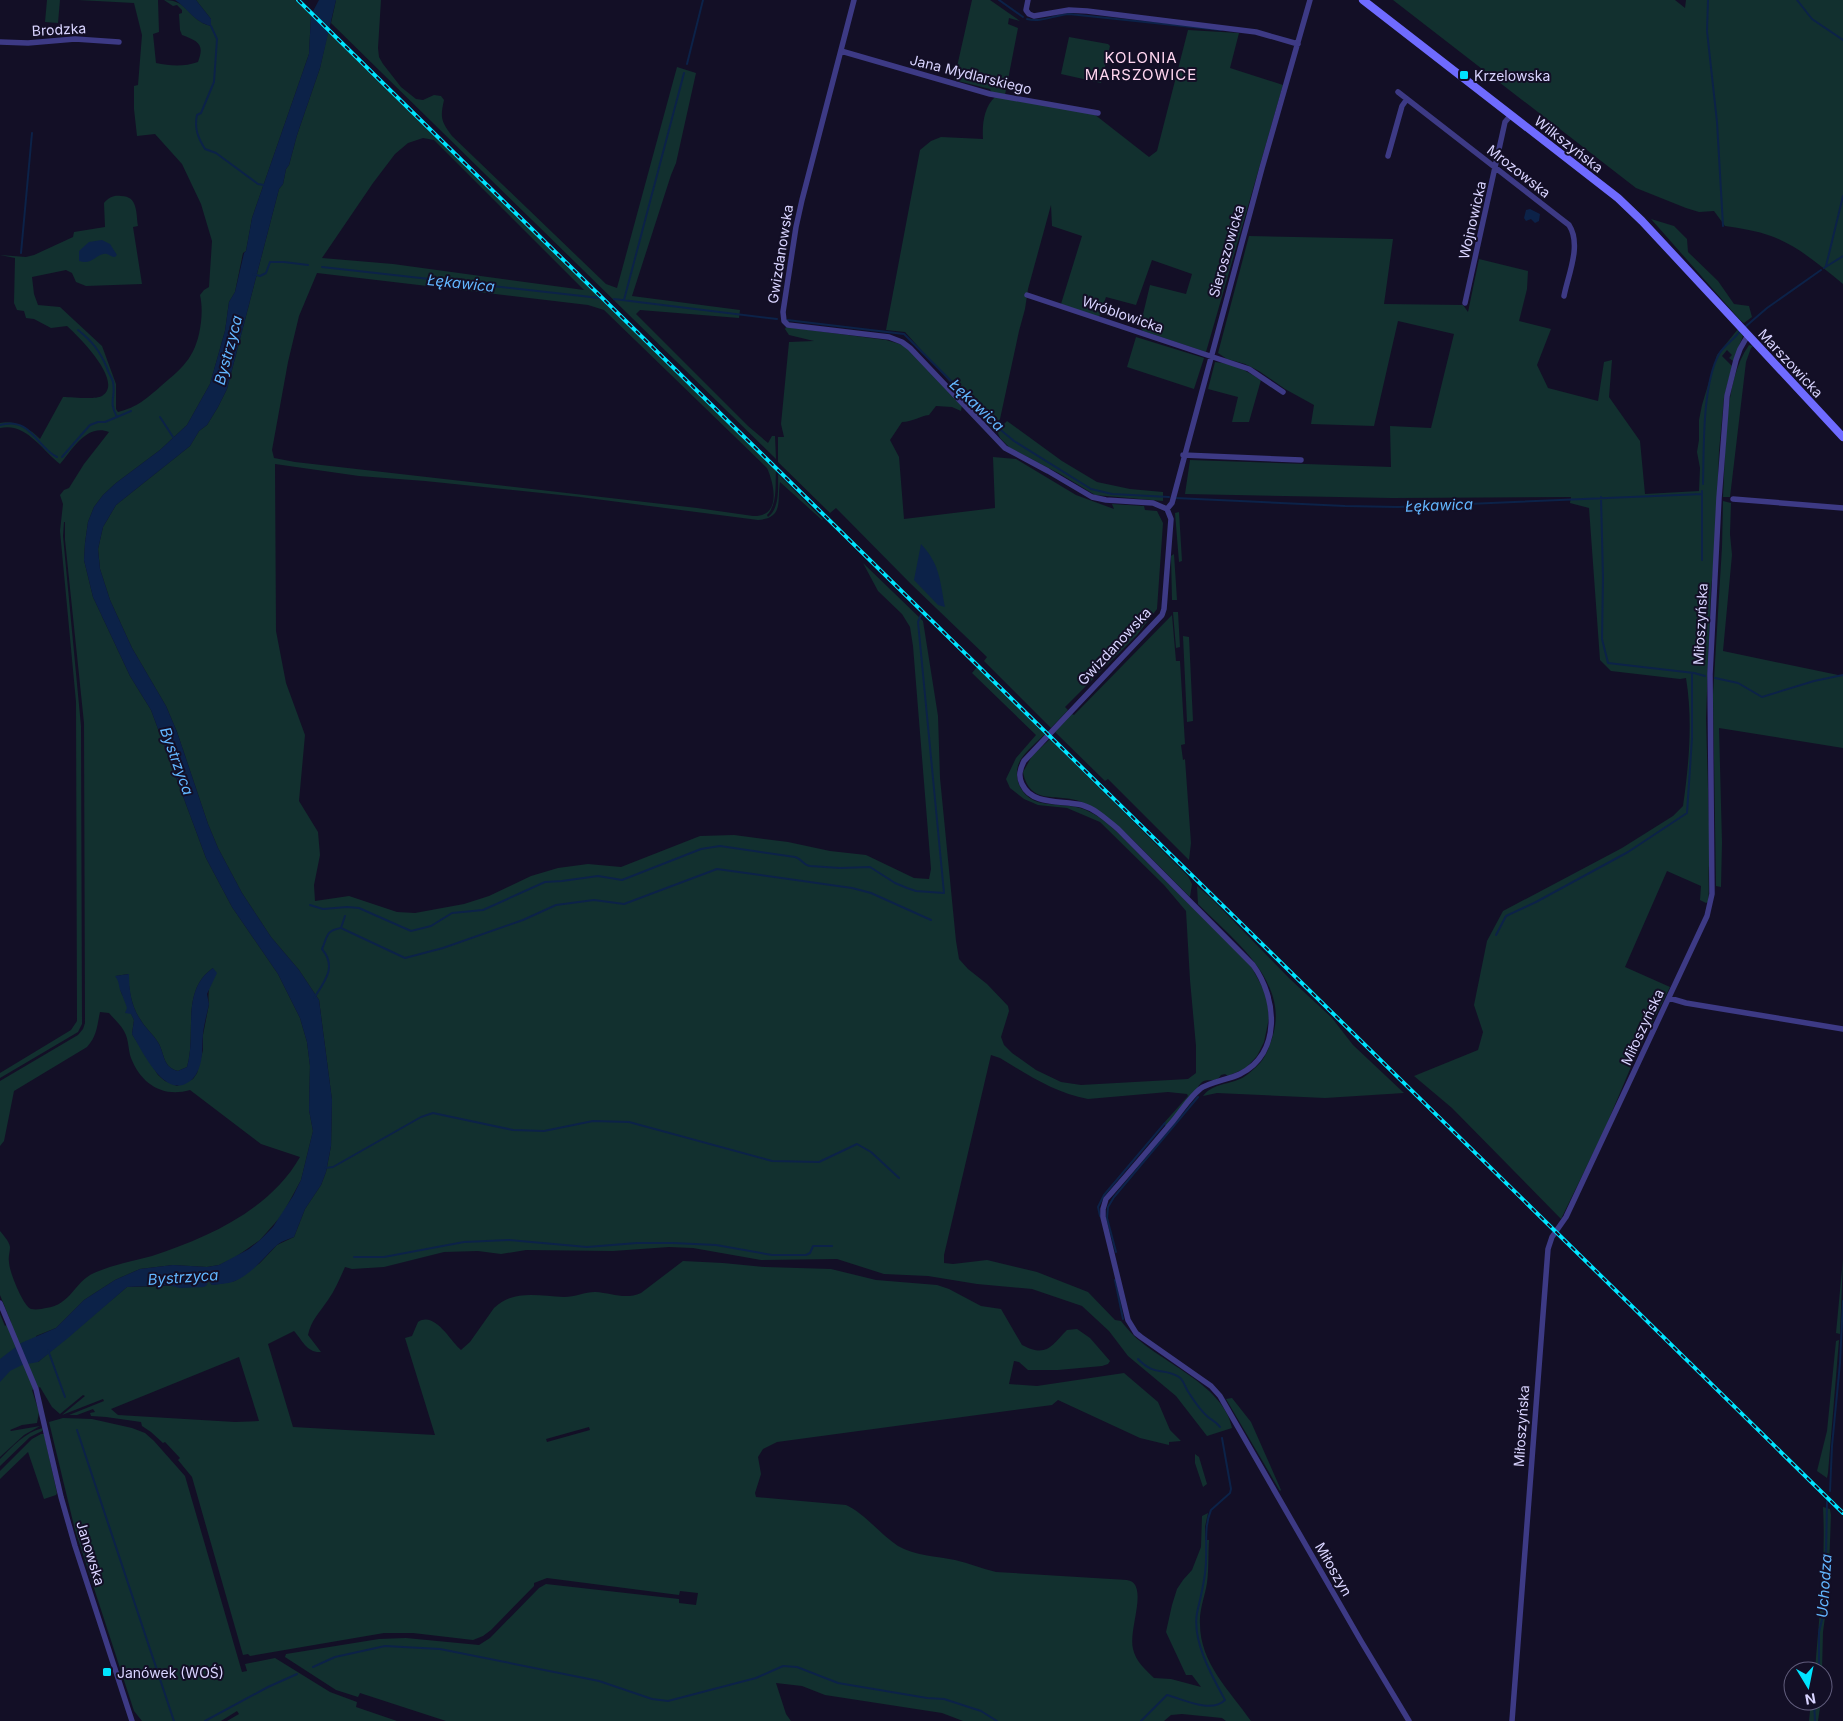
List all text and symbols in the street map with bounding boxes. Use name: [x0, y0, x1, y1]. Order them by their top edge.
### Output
street label: Brodzka: [31, 19, 87, 39]
district label: KOLONIA MARSZOWICE: [1085, 48, 1197, 84]
street label: Jana Mydlarskiego: [908, 51, 1034, 97]
place label: Krzelowska: [1474, 67, 1550, 84]
marker: Krzelowska: [1458, 69, 1470, 81]
street label: Wilkszyńska: [1531, 112, 1607, 176]
street label: Mrozowska: [1484, 141, 1554, 201]
street label: Wojnowicka: [1455, 179, 1489, 261]
street label: Gwizdanowska: [764, 203, 796, 305]
street label: Sieroszowicka: [1205, 203, 1247, 299]
water label: Łękawica: [426, 270, 496, 296]
street label: Wróblowicka: [1080, 292, 1166, 336]
water label: Bystrzyca: [210, 313, 246, 387]
street label: Marszowicka: [1755, 325, 1827, 401]
water label: Łękawica: [946, 375, 1008, 435]
water label: Łękawica: [1405, 494, 1473, 516]
street label: Miłoszyńska: [1689, 583, 1711, 665]
street label: Gwizdanowska: [1074, 604, 1154, 688]
water label: Bystrzyca: [156, 724, 198, 798]
street label: Miłoszyńska: [1617, 986, 1667, 1068]
water label: Bystrzyca: [147, 1265, 219, 1289]
street label: Miłoszyńska: [1510, 1384, 1532, 1468]
street label: Janowska: [73, 1519, 109, 1587]
street label: Miłoszyn: [1312, 1539, 1356, 1599]
water label: Uchodza: [1812, 1553, 1836, 1619]
north arrow: [1783, 1661, 1833, 1711]
place label: Janówek (WOŚ): [117, 1664, 224, 1681]
marker: Janówek (WOŚ): [101, 1666, 113, 1678]
text: N: [1804, 1690, 1817, 1709]

